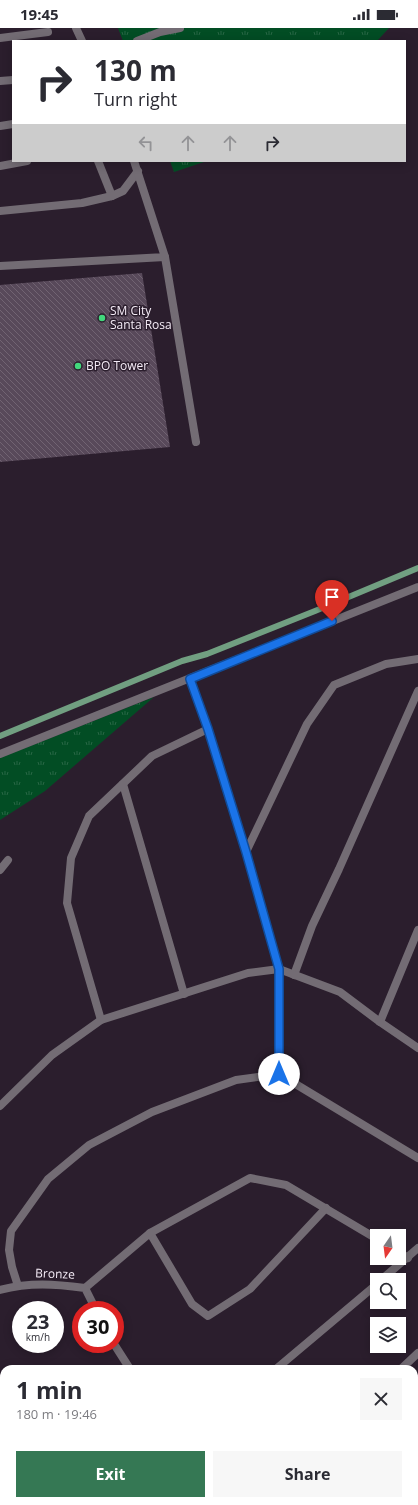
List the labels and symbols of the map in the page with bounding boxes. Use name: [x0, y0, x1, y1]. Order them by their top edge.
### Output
place label: SM City Santa Rosa: [110, 302, 172, 333]
marker: SM City Santa Rosa: [97, 313, 107, 323]
place label: BPO Tower: [86, 357, 148, 374]
marker: BPO Tower: [73, 361, 83, 371]
pin: [315, 580, 349, 621]
position arrow: [258, 1053, 300, 1095]
north arrow: [370, 1229, 406, 1265]
street label: Bronze: [35, 1264, 75, 1283]
speed limit sign: 30: [72, 1301, 124, 1353]

